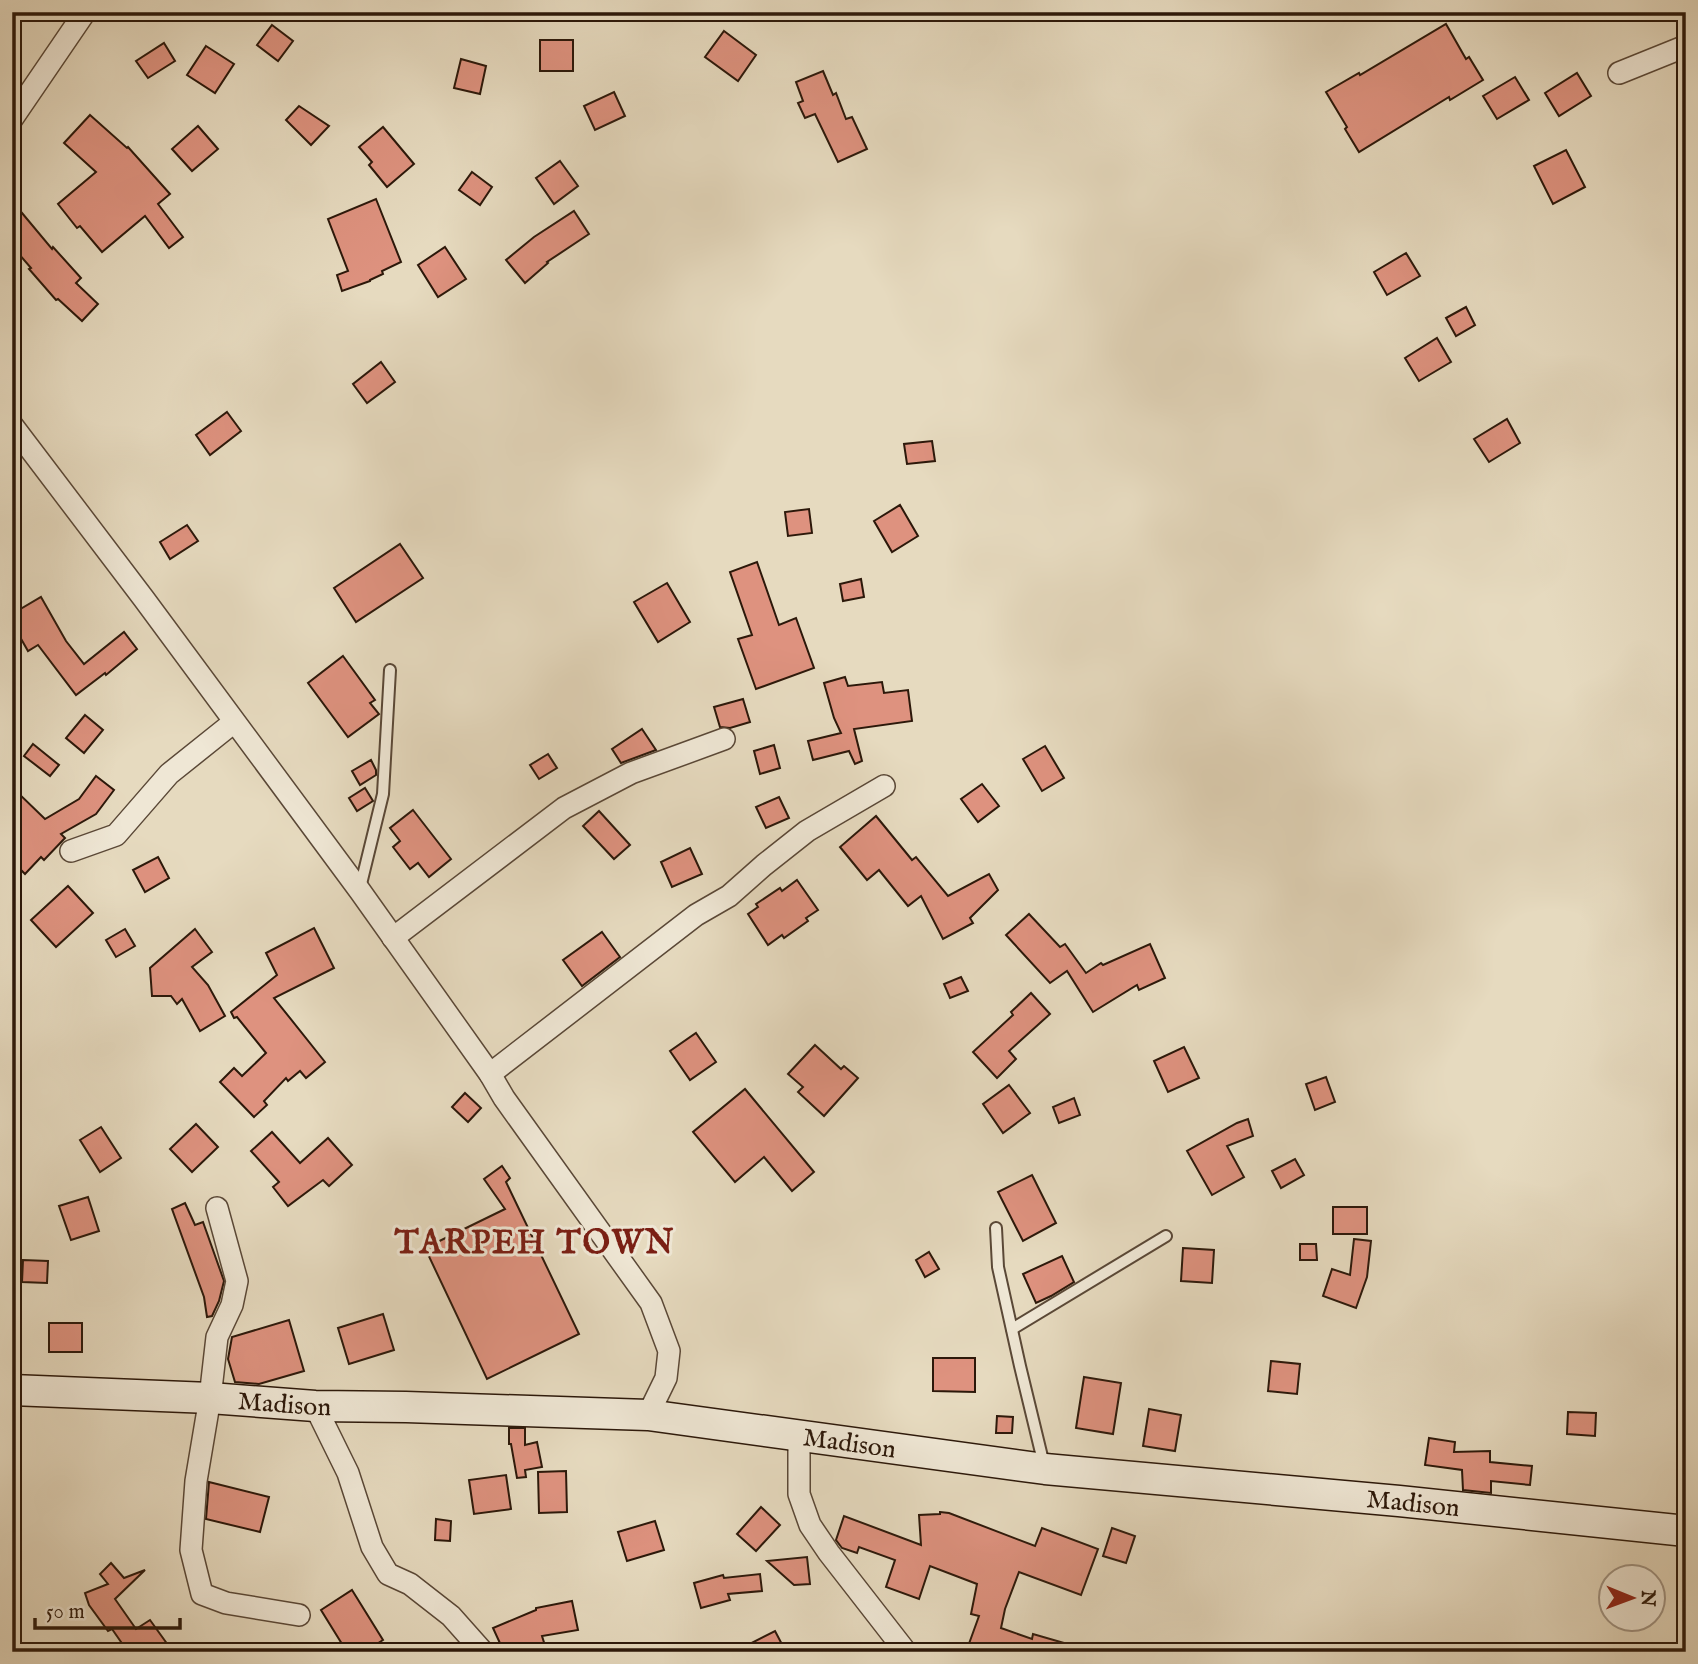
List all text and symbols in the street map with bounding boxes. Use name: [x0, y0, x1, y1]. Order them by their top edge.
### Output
district label: TARPEH TOWN: [394, 1223, 675, 1265]
street label: Madison: [237, 1385, 332, 1424]
street label: Madison: [801, 1421, 898, 1467]
street label: Madison: [1365, 1483, 1461, 1525]
north arrow: [1596, 1562, 1666, 1632]
scale bar: [35, 1587, 180, 1631]
text: N: [1635, 1589, 1659, 1607]
text: 50 m: [46, 1599, 85, 1626]

